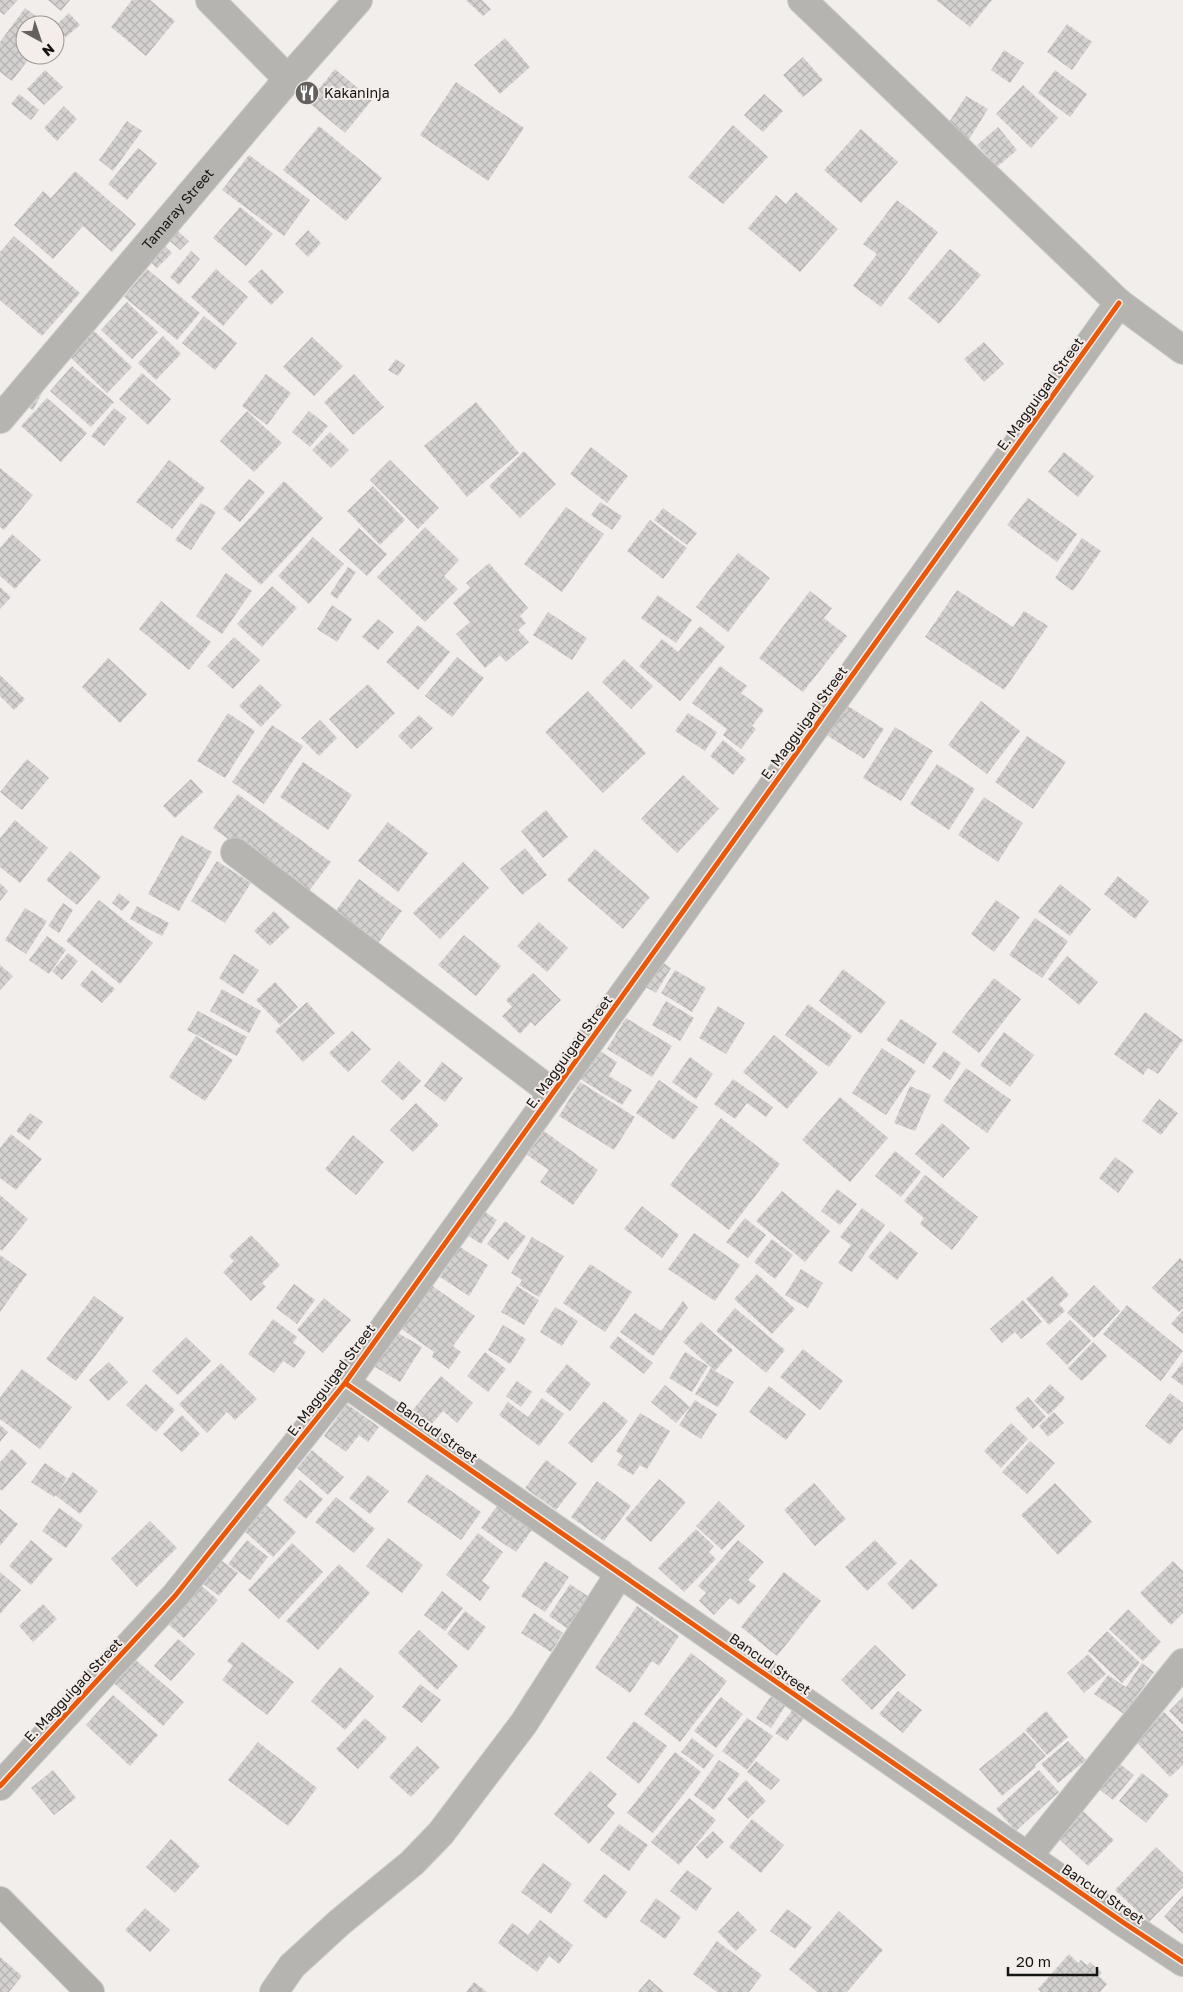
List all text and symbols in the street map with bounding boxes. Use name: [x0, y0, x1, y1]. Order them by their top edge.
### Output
north arrow: [15, 15, 65, 65]
text: N: [39, 40, 58, 60]
restaurant icon: Kakaninja: [294, 80, 320, 106]
place label: Kakaninja: [324, 84, 390, 101]
street label: Tamaray Street: [138, 165, 217, 253]
street label: E. Magguigad Street: [993, 334, 1086, 454]
street label: E. Magguigad Street: [757, 663, 850, 783]
street label: E. Magguigad Street: [522, 992, 615, 1112]
street label: E. Magguigad Street: [283, 1320, 378, 1439]
street label: Bancud Street: [393, 1397, 481, 1466]
street label: Bancud Street: [726, 1629, 814, 1698]
street label: E. Magguigad Street: [20, 1634, 125, 1745]
street label: Bancud Street: [1059, 1860, 1148, 1927]
scale bar: [1008, 1944, 1097, 1976]
text: 20 m: [1016, 1952, 1051, 1970]

